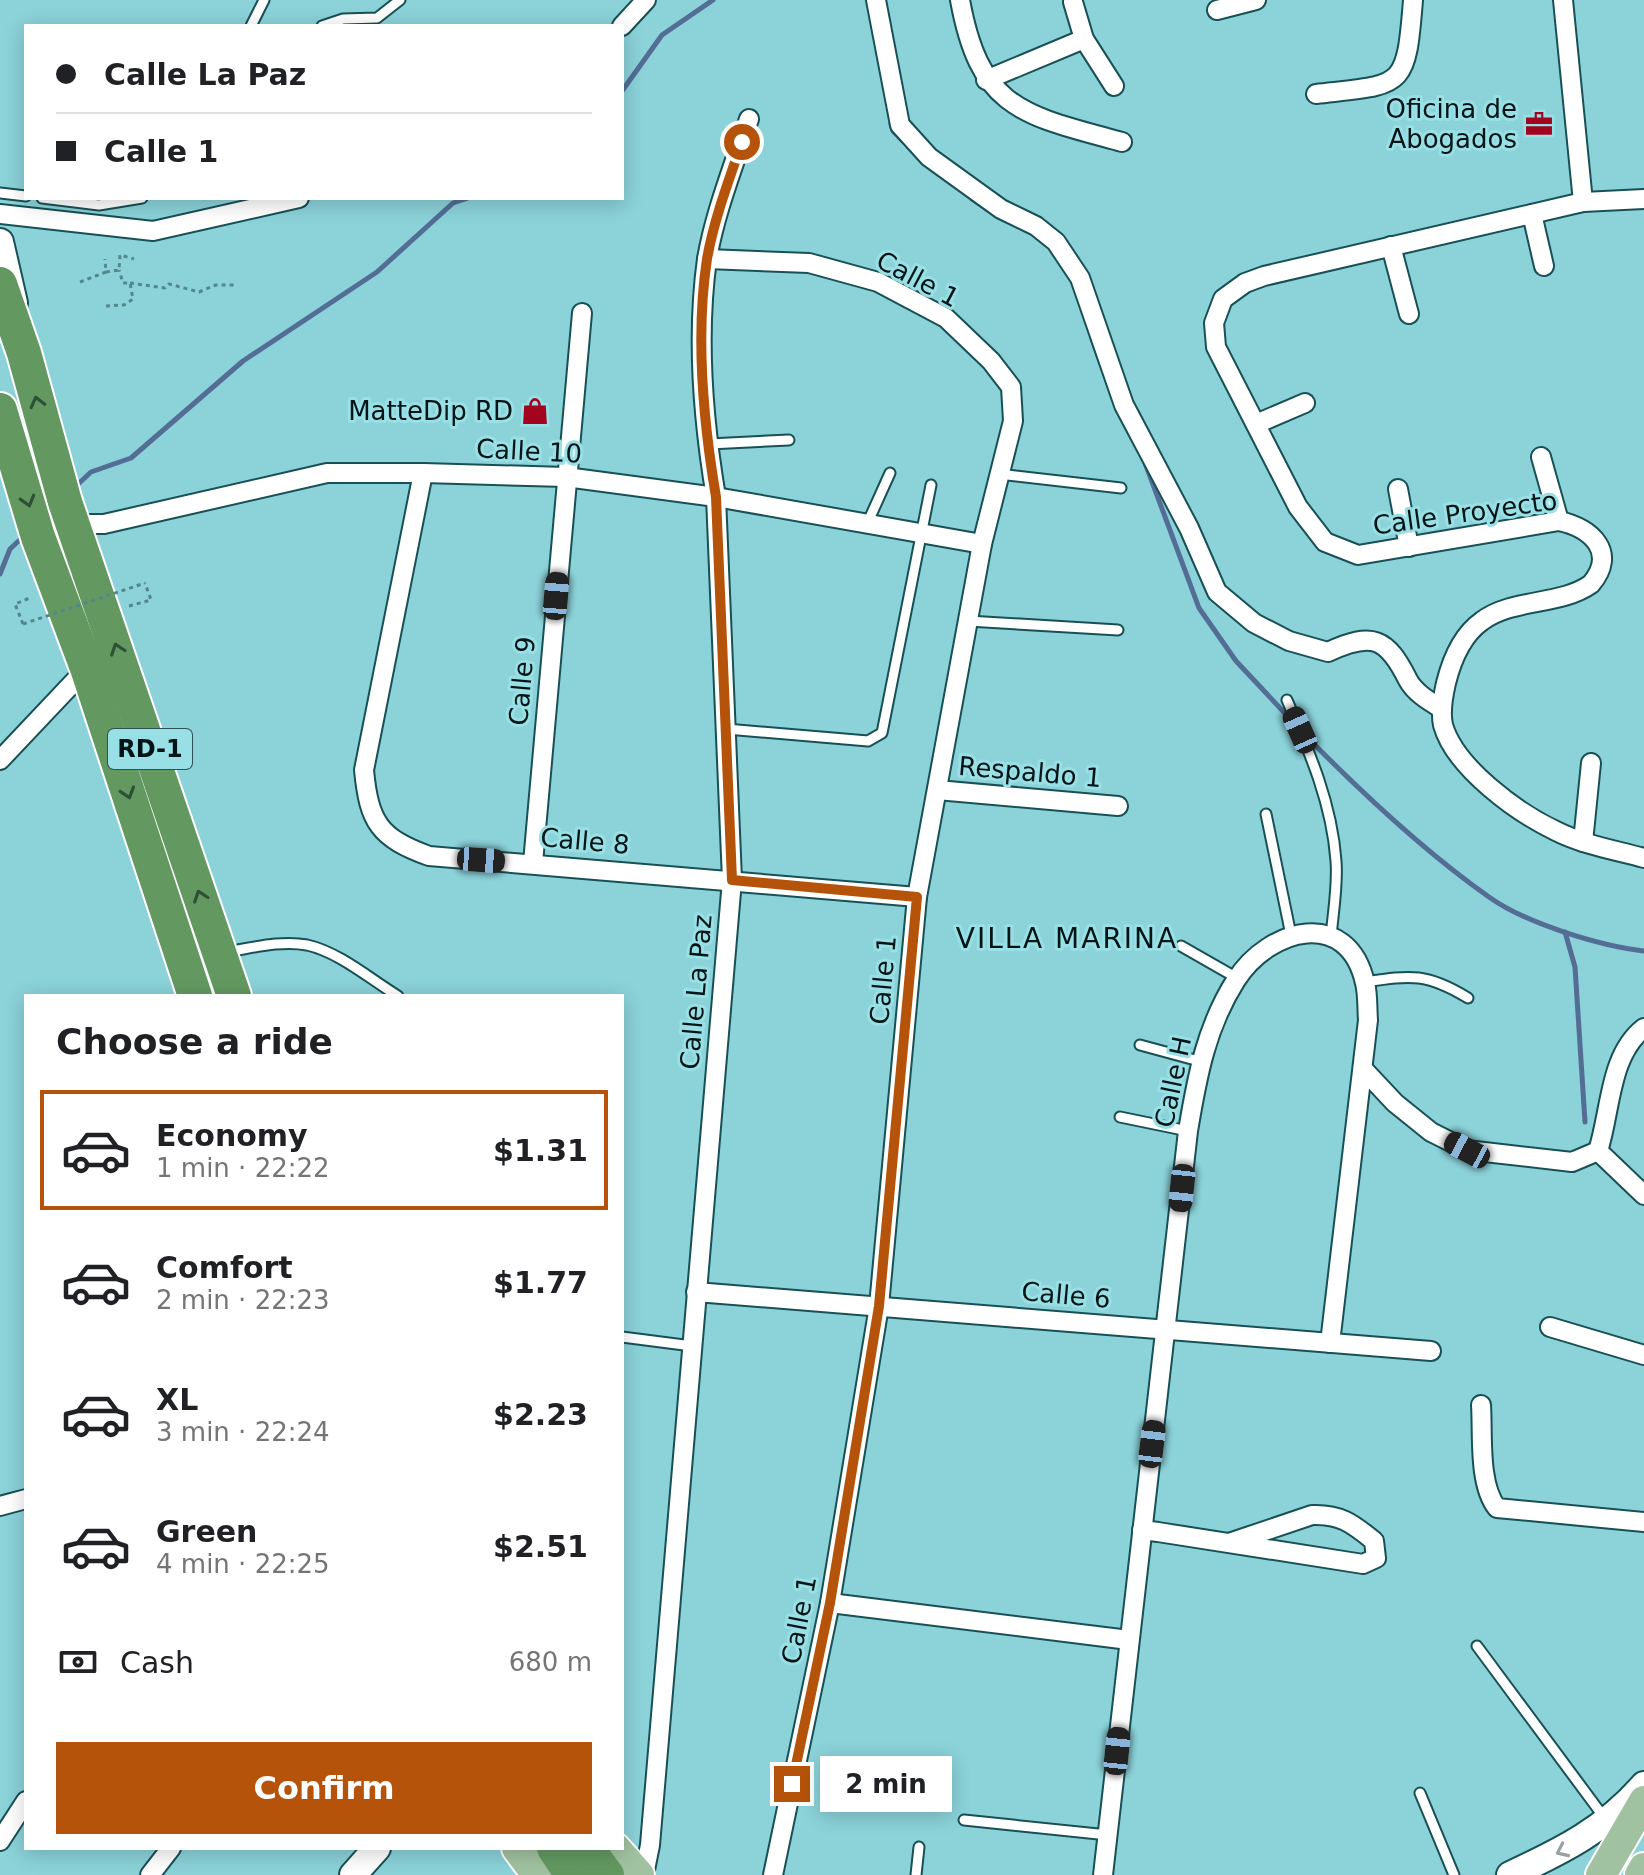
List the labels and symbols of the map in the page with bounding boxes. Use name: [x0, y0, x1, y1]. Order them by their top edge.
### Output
place label: Oficina de Abogados: [1385, 94, 1517, 154]
office icon: Oficina de Abogados: [1524, 109, 1554, 139]
route start: [724, 124, 760, 160]
street label: Calle 1: [872, 245, 964, 313]
one-way arrow: [29, 396, 46, 410]
place label: MatteDip RD: [348, 396, 513, 426]
shop icon: MatteDip RD: [520, 396, 550, 426]
street label: Calle 10: [475, 433, 583, 469]
street label: Calle Proyecto: [1371, 485, 1559, 541]
one-way arrow: [19, 494, 35, 508]
car: [542, 571, 570, 621]
street label: Calle 9: [503, 635, 541, 727]
one-way arrow: [110, 643, 126, 657]
car: [1279, 703, 1321, 757]
road number: RD-1: [108, 729, 192, 769]
street label: Respaldo 1: [957, 751, 1103, 793]
one-way arrow: [119, 786, 135, 799]
street label: Calle 8: [539, 822, 631, 860]
car: [456, 846, 506, 874]
one-way arrow: [193, 889, 209, 903]
street label: Calle La Paz: [674, 913, 718, 1071]
district label: VILLA MARINA: [956, 922, 1178, 955]
street label: Calle 1: [864, 934, 902, 1026]
street label: Calle H: [1149, 1034, 1197, 1130]
car: [1440, 1128, 1494, 1172]
car: [1168, 1163, 1196, 1213]
street label: Calle 6: [1020, 1276, 1112, 1314]
car: [1137, 1419, 1167, 1469]
street label: Calle 1: [776, 1573, 822, 1667]
car: [1103, 1726, 1131, 1776]
callout: 2 min: [820, 1756, 952, 1812]
route end: [774, 1766, 810, 1802]
one-way arrow: [1556, 1841, 1571, 1857]

